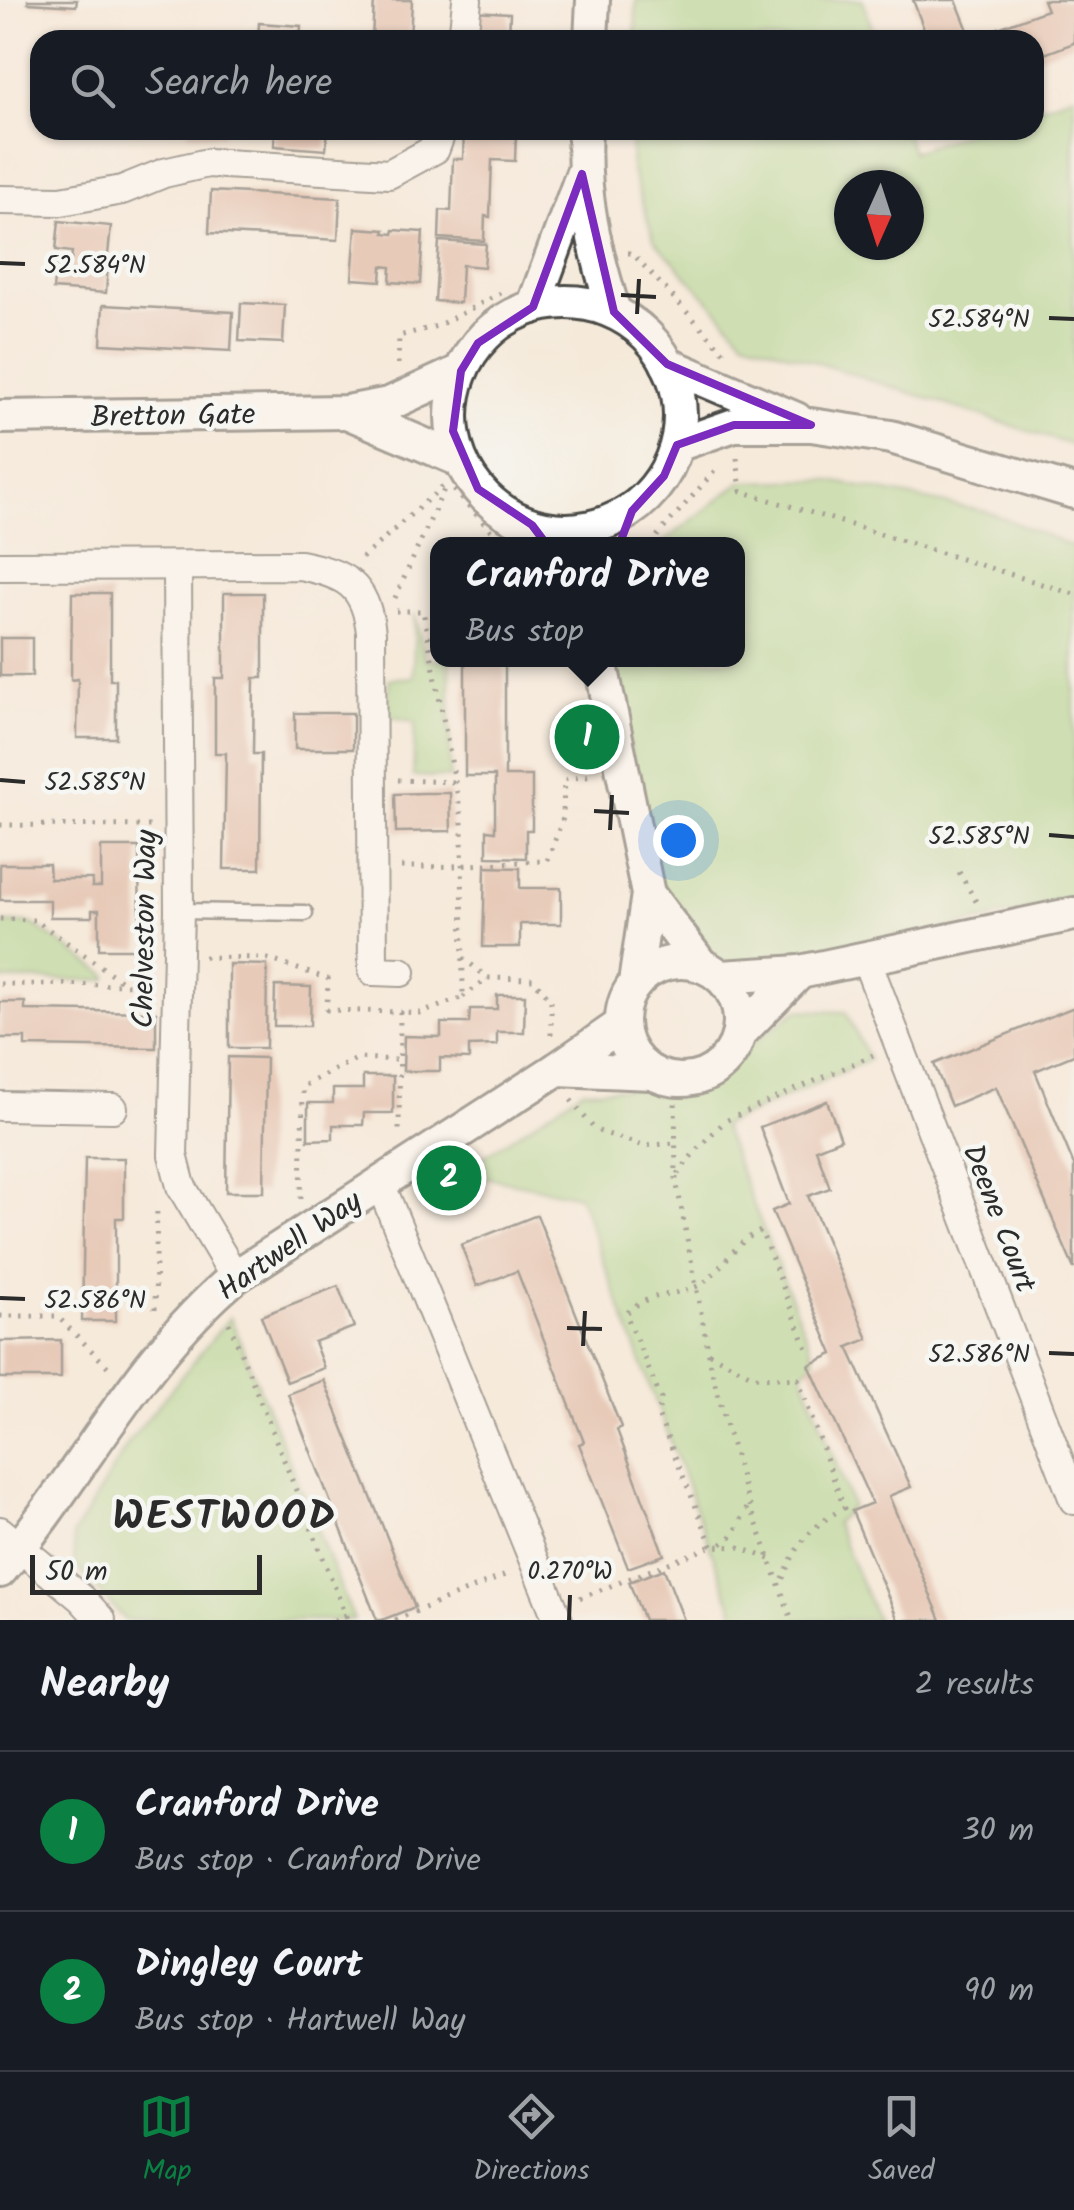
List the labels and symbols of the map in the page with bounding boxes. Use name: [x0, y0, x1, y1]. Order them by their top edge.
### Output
north arrow: [834, 170, 924, 260]
text: 52.584°N: [44, 246, 146, 286]
text: 52.584°N: [928, 300, 1030, 340]
street label: Bretton Gate: [90, 392, 256, 442]
pin: 1: [554, 700, 620, 774]
text: 52.585°N: [44, 763, 146, 803]
your location: [653, 815, 704, 866]
text: 52.585°N: [928, 817, 1030, 857]
street label: Chelveston Way: [120, 828, 172, 1029]
street label: Deene Court: [948, 1138, 1049, 1300]
pin: 2: [416, 1140, 482, 1216]
street label: Hartwell Way: [208, 1178, 373, 1314]
text: 52.586°N: [44, 1281, 146, 1321]
text: 52.586°N: [928, 1335, 1030, 1375]
district label: WESTWOOD: [113, 1486, 337, 1550]
scale bar: [30, 1550, 262, 1594]
text: 0.270°W: [527, 1552, 613, 1592]

